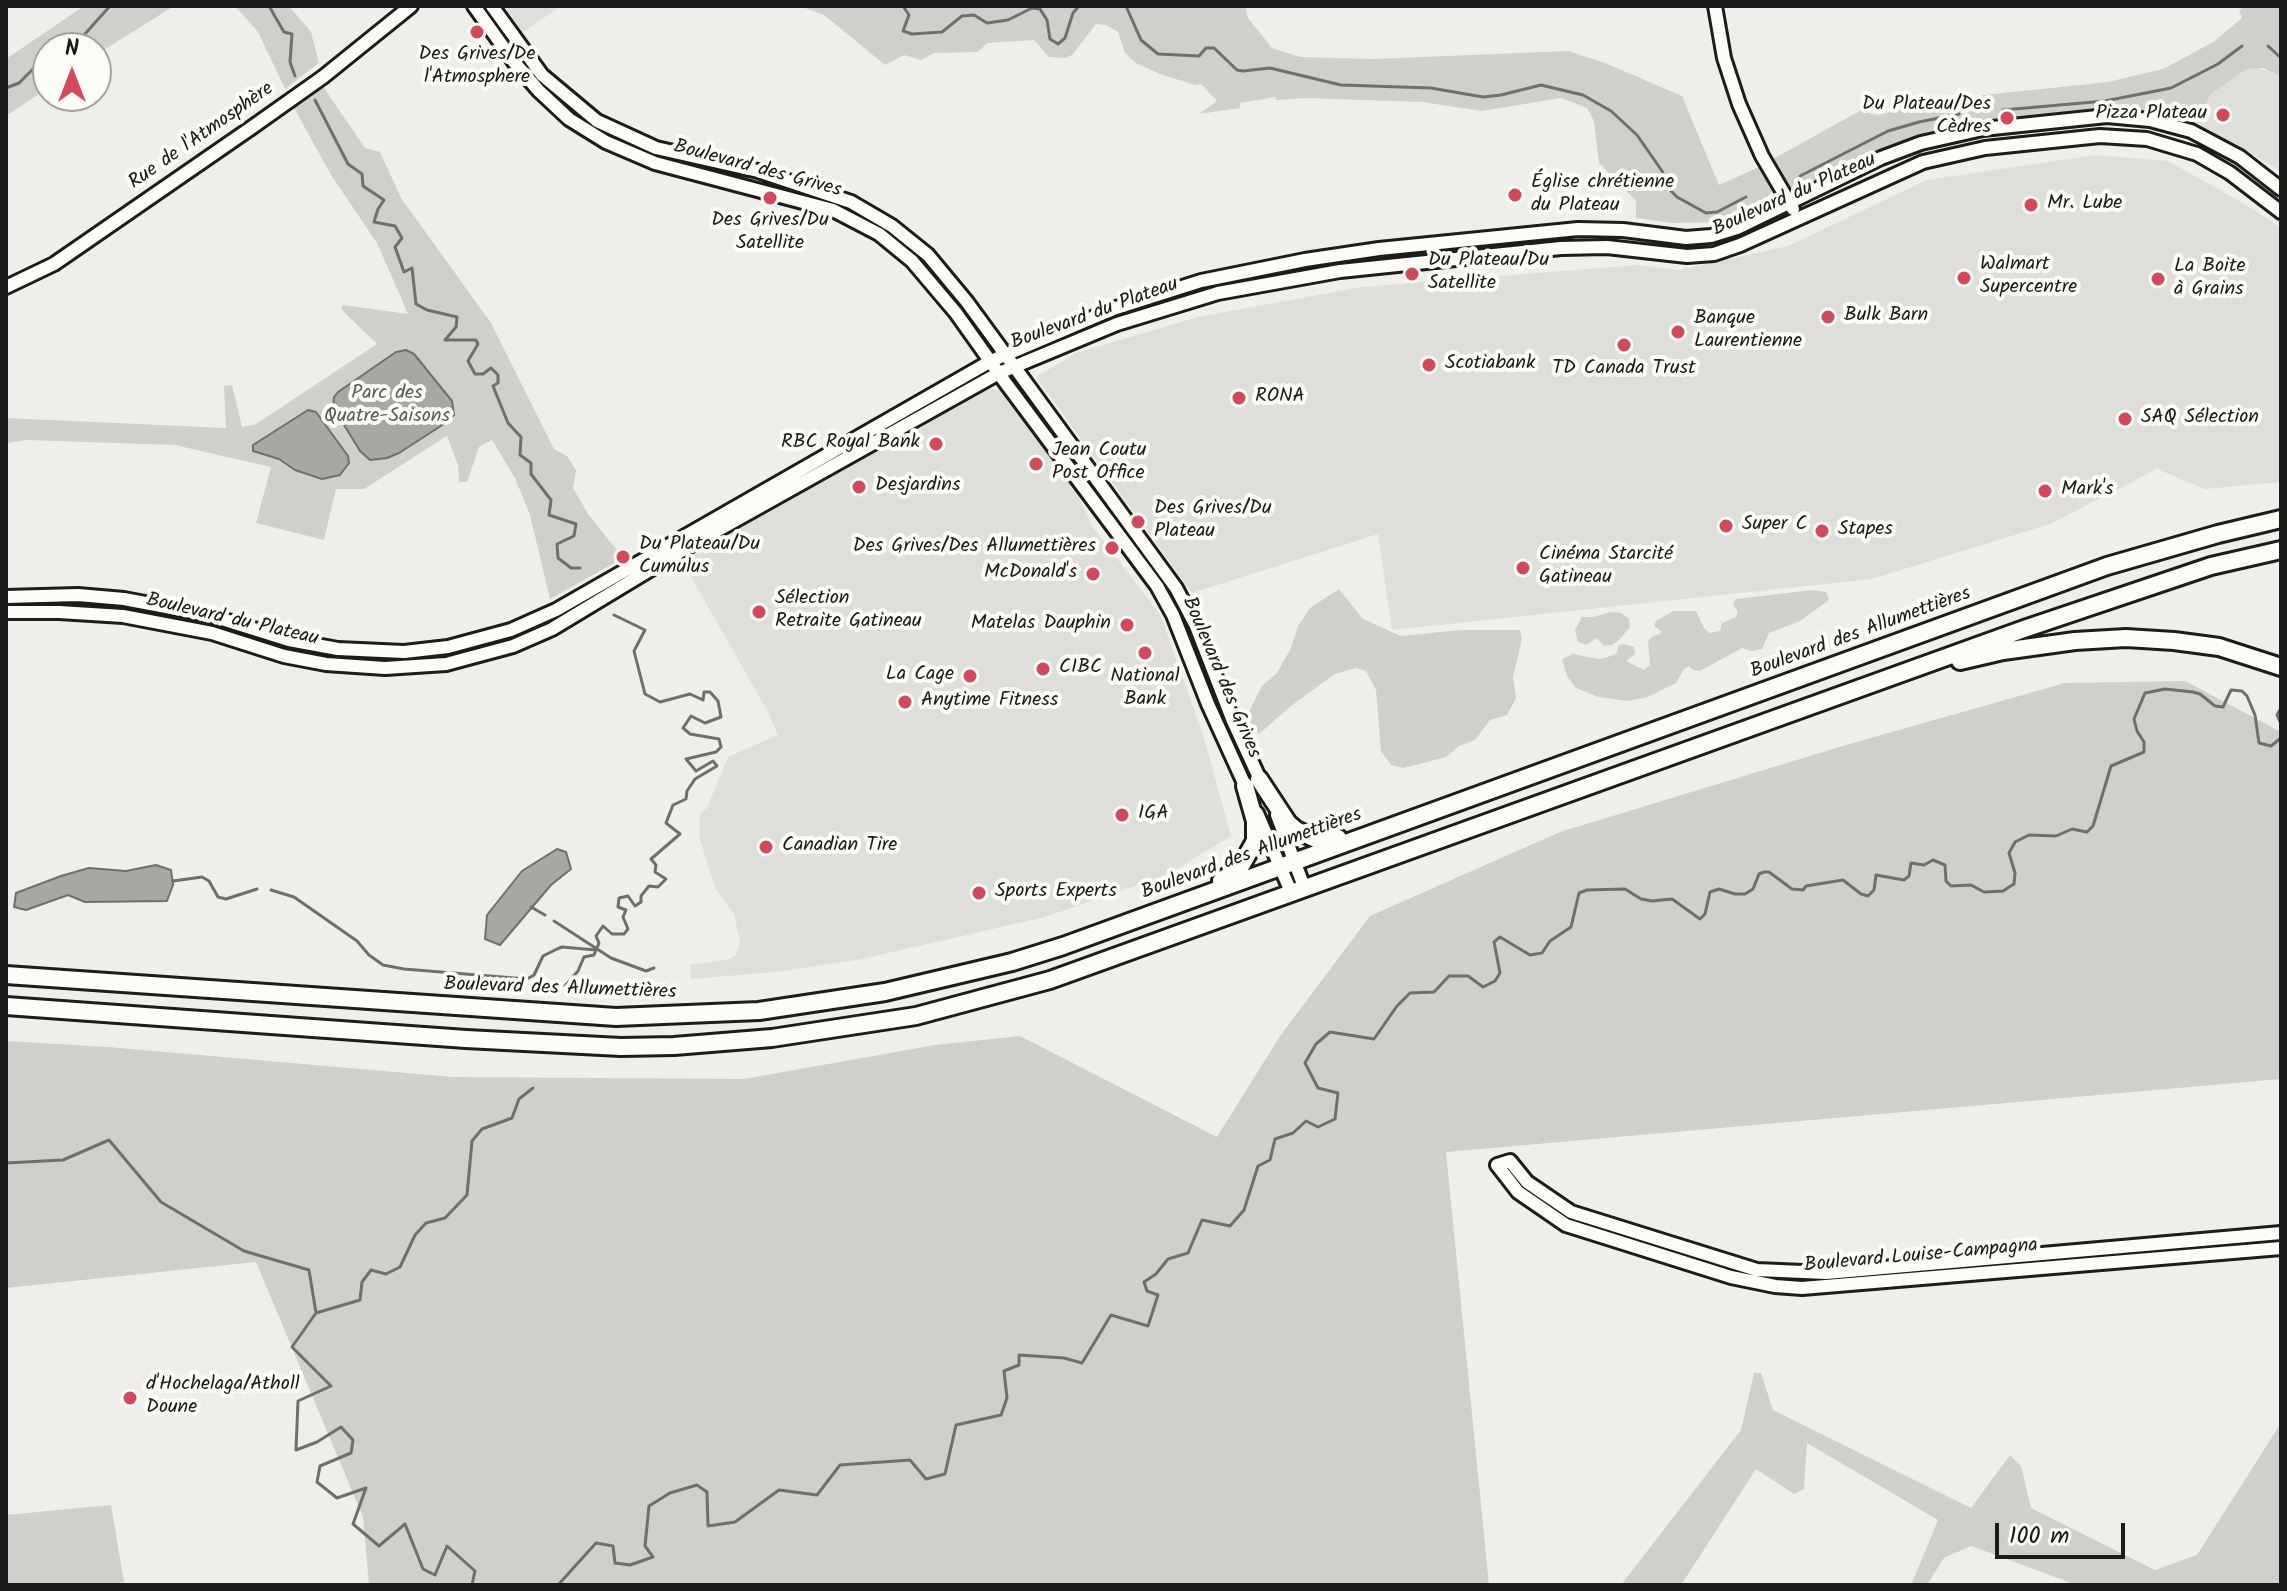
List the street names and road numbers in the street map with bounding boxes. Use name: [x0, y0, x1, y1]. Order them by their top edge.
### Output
street label: Rue de l'Atmosphère: [125, 78, 279, 196]
street label: Boulevard des Grives: [670, 136, 844, 204]
street label: Boulevard du Plateau: [1710, 149, 1880, 243]
street label: Boulevard du Plateau: [1008, 274, 1182, 356]
street label: Boulevard des Allumettières: [1747, 583, 1975, 685]
street label: Boulevard du Plateau: [143, 589, 321, 653]
street label: Boulevard des Grives: [1175, 594, 1265, 762]
street label: Boulevard des Allumettières: [1138, 804, 1366, 906]
street label: Boulevard des Allumettières: [443, 974, 677, 1006]
street label: Boulevard Louise-Campagna: [1803, 1235, 2039, 1279]

